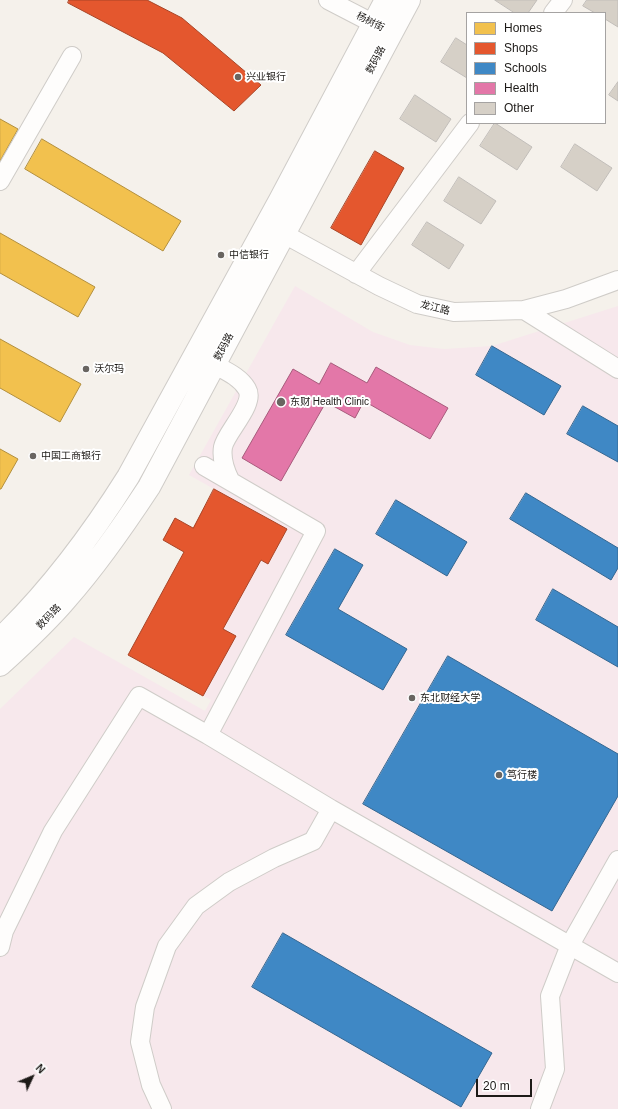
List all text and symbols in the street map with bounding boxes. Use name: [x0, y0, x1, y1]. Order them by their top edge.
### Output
street label: 杨树街: [354, 10, 386, 34]
legend: [466, 12, 606, 124]
text: Homes: [504, 21, 542, 35]
text: Shops: [504, 41, 538, 55]
street label: 数码路: [364, 44, 388, 76]
text: Schools: [504, 61, 547, 75]
place label: 兴业银行: [246, 71, 286, 83]
marker: 兴业银行: [233, 72, 243, 82]
text: Health: [504, 81, 539, 95]
text: Other: [504, 101, 534, 115]
place label: 中信银行: [229, 249, 269, 261]
marker: 中信银行: [216, 250, 226, 260]
street label: 龙江路: [419, 299, 451, 317]
street label: 数码路: [212, 331, 236, 363]
place label: 沃尔玛: [94, 363, 124, 375]
marker: 沃尔玛: [81, 364, 91, 374]
marker: 东财 Health Clinic: [275, 396, 287, 408]
place label: 东财 Health Clinic: [290, 396, 369, 408]
place label: 中国工商银行: [41, 450, 101, 462]
marker: 中国工商银行: [28, 451, 38, 461]
street label: 数码路: [34, 602, 64, 632]
place label: 东北财经大学: [420, 692, 480, 704]
marker: 东北财经大学: [407, 693, 417, 703]
place label: 笃行楼: [507, 769, 537, 781]
marker: 笃行楼: [494, 770, 504, 780]
north arrow: [12, 1057, 52, 1097]
text: N: [34, 1062, 48, 1076]
scale bar: [478, 1071, 534, 1097]
text: 20 m: [483, 1079, 510, 1093]

